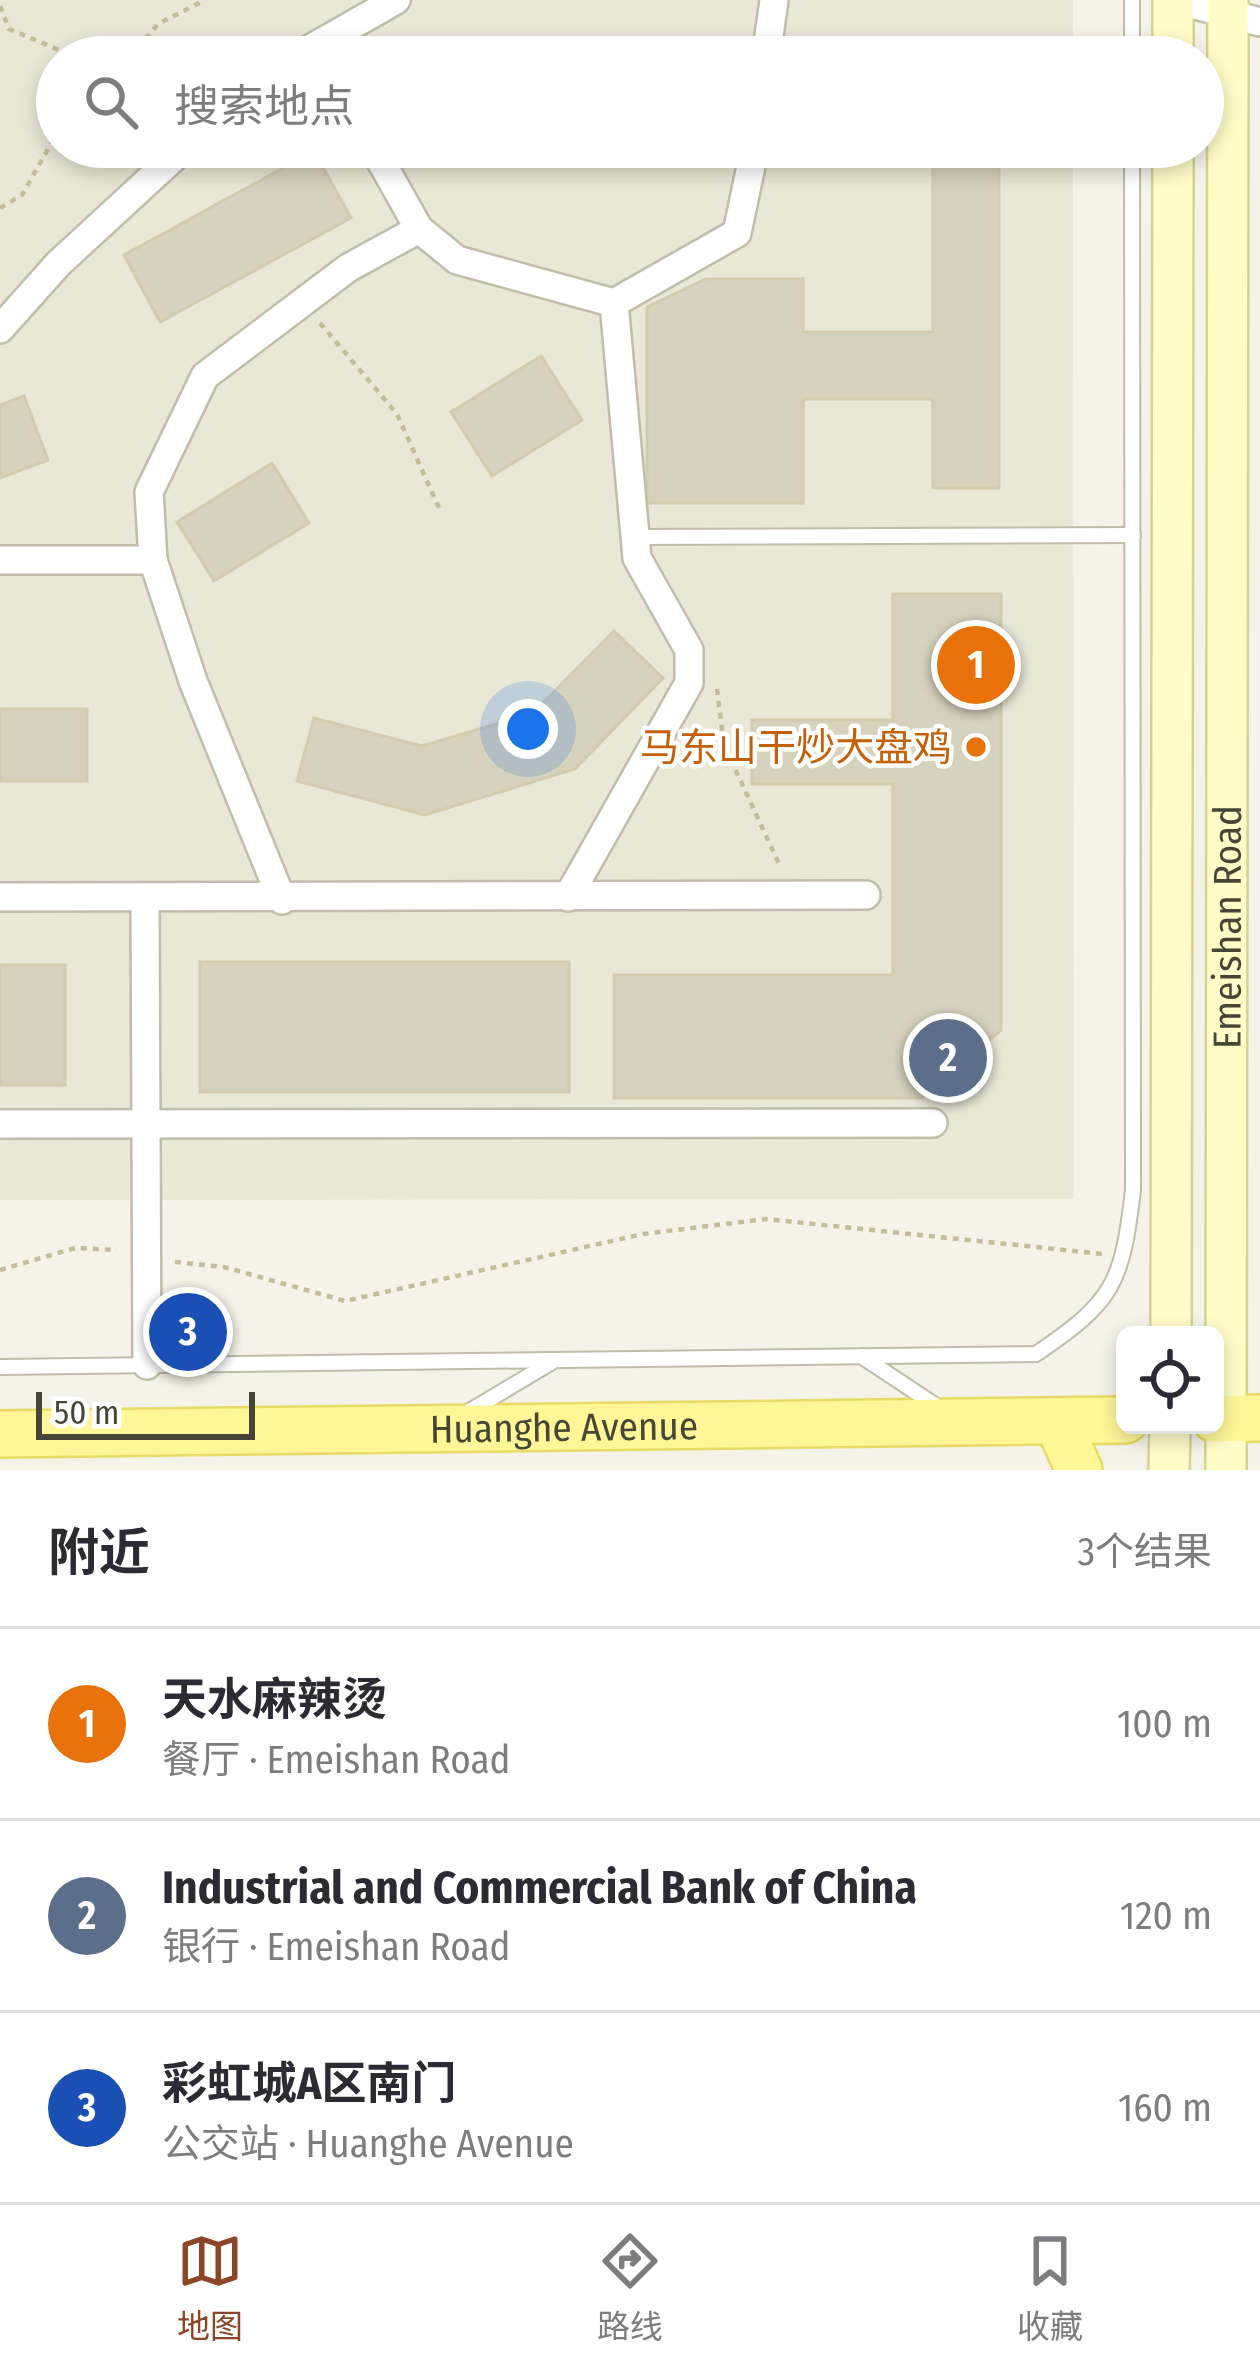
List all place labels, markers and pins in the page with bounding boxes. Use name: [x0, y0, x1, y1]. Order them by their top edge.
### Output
pin: 1: [937, 620, 1015, 710]
place label: 马东山干炒大盘鸡: [640, 725, 952, 771]
marker: 马东山干炒大盘鸡: [963, 734, 989, 760]
pin: 2: [909, 1013, 987, 1103]
pin: 3: [149, 1287, 227, 1377]

